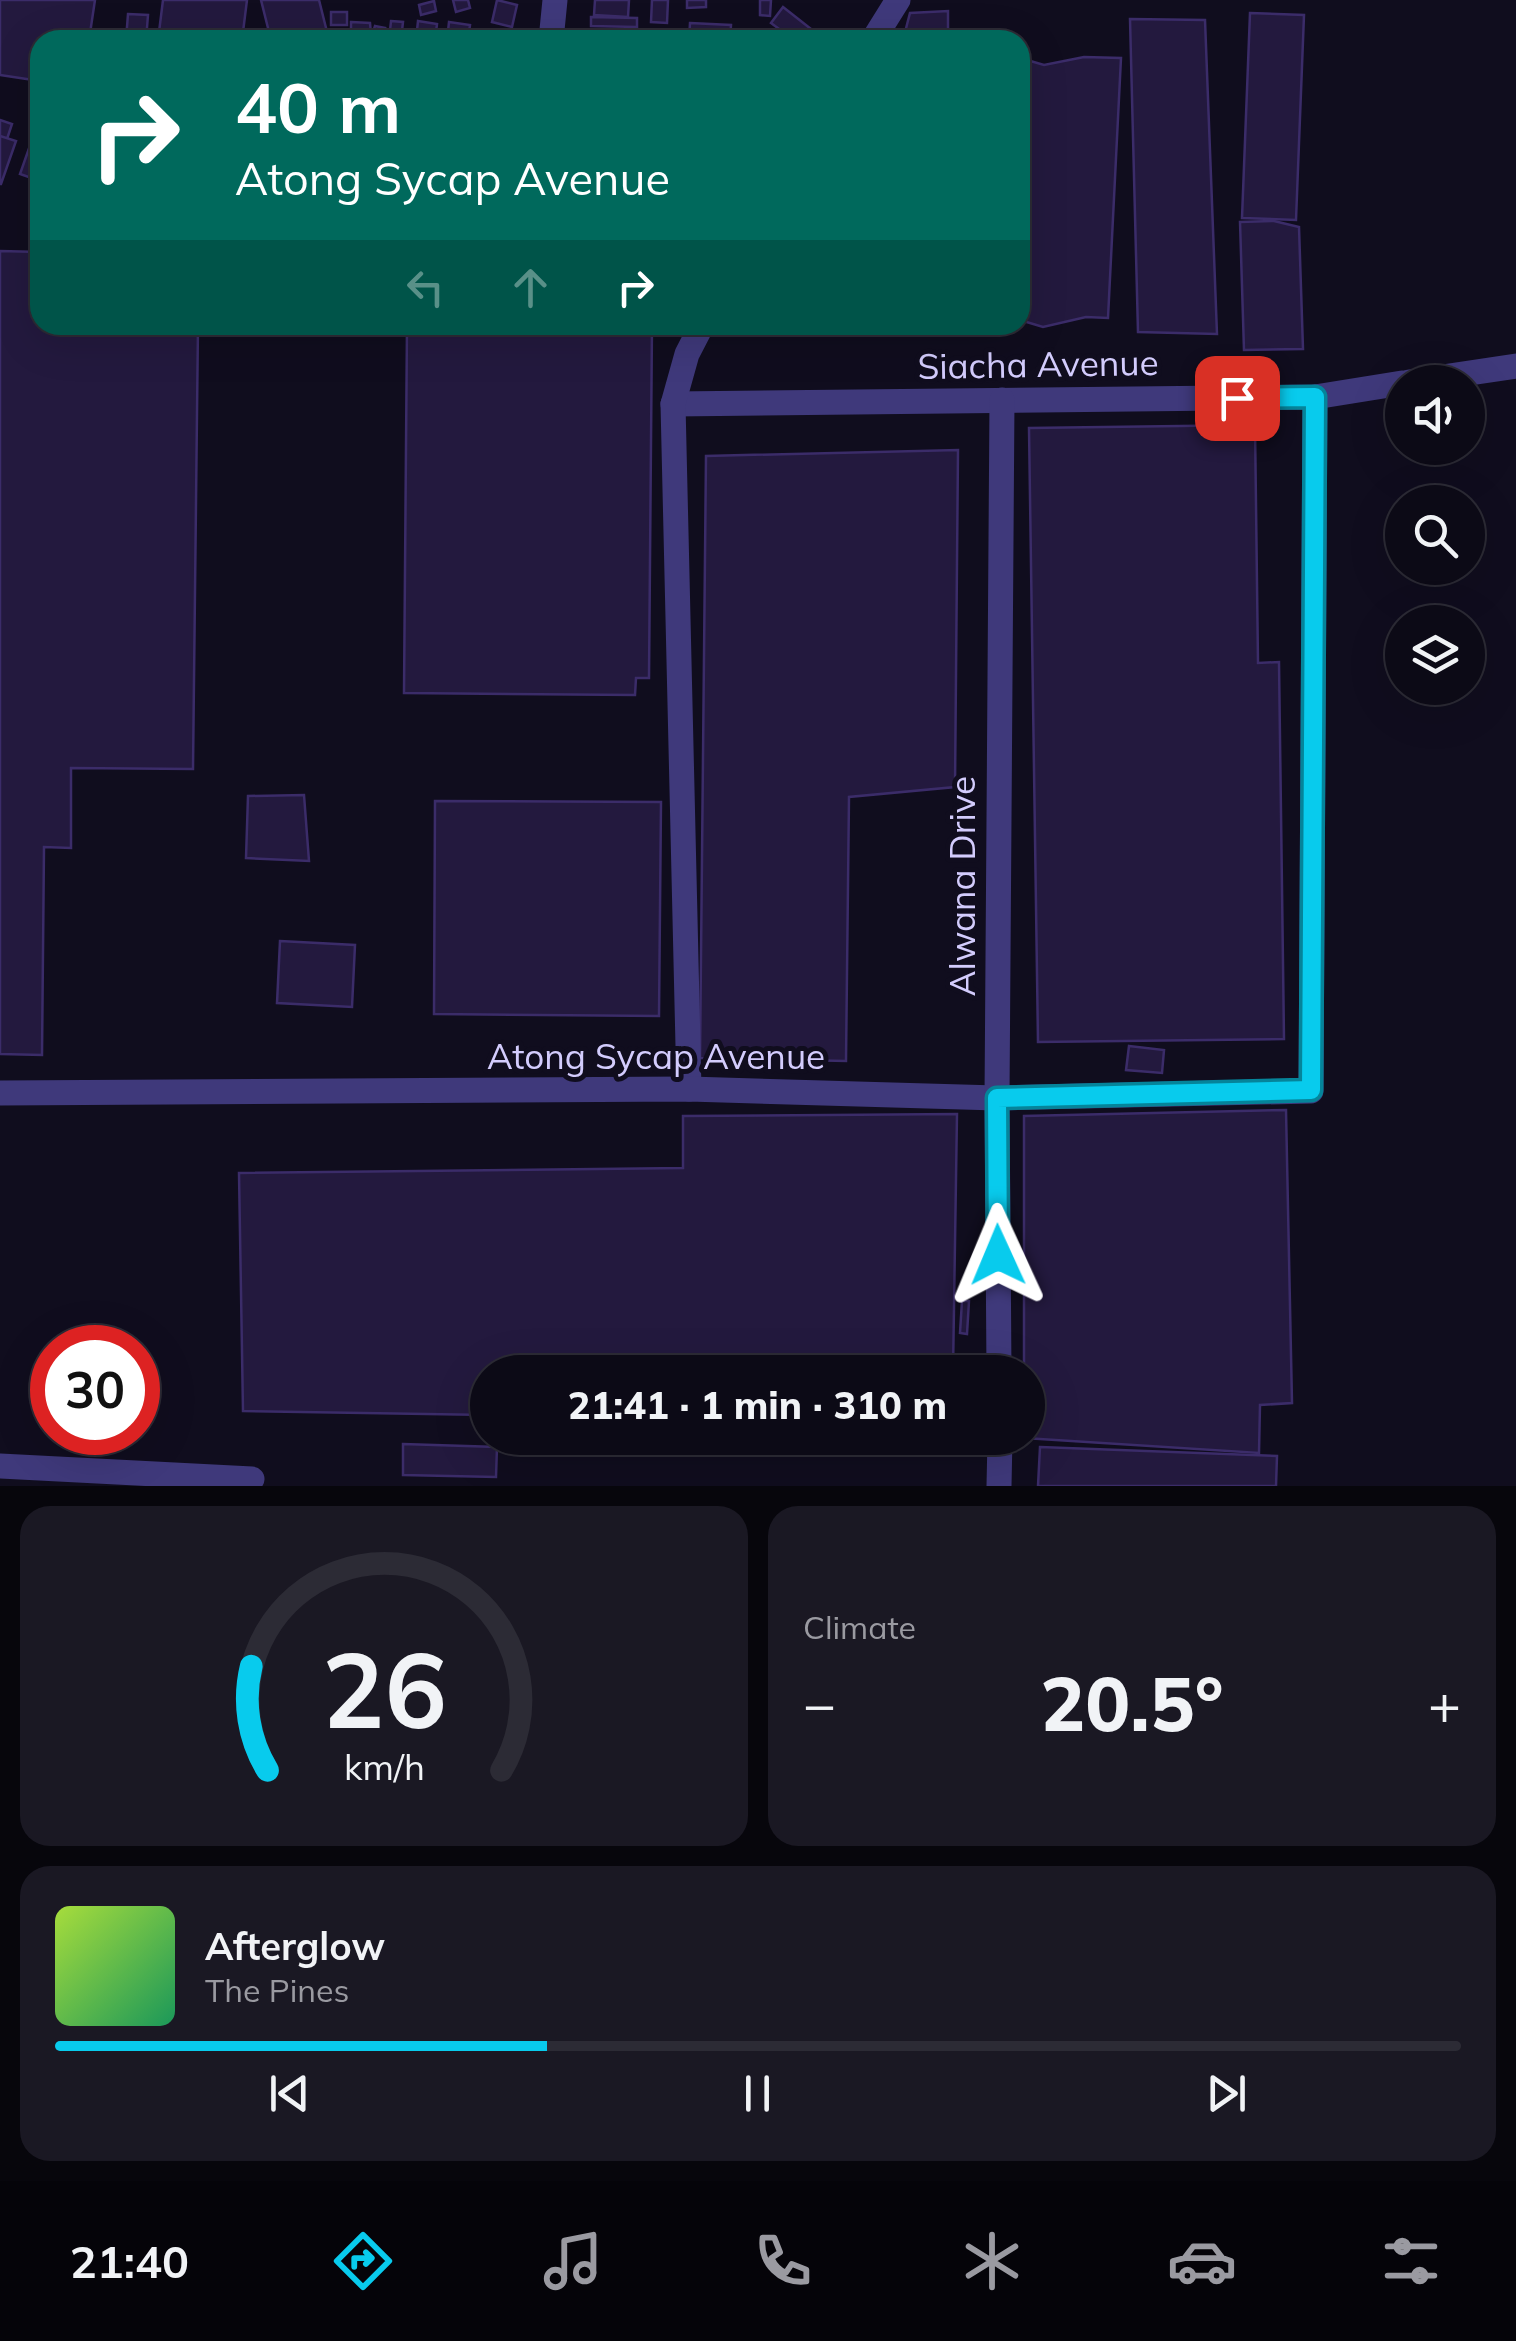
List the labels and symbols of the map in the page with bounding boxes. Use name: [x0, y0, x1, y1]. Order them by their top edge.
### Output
street label: Siacha Avenue: [917, 340, 1159, 388]
pin: [1195, 356, 1280, 441]
street label: Alwana Drive: [940, 776, 984, 996]
street label: Atong Sycap Avenue: [487, 1034, 825, 1078]
position arrow: [946, 1203, 1050, 1307]
speed limit sign: 30: [30, 1325, 160, 1455]

